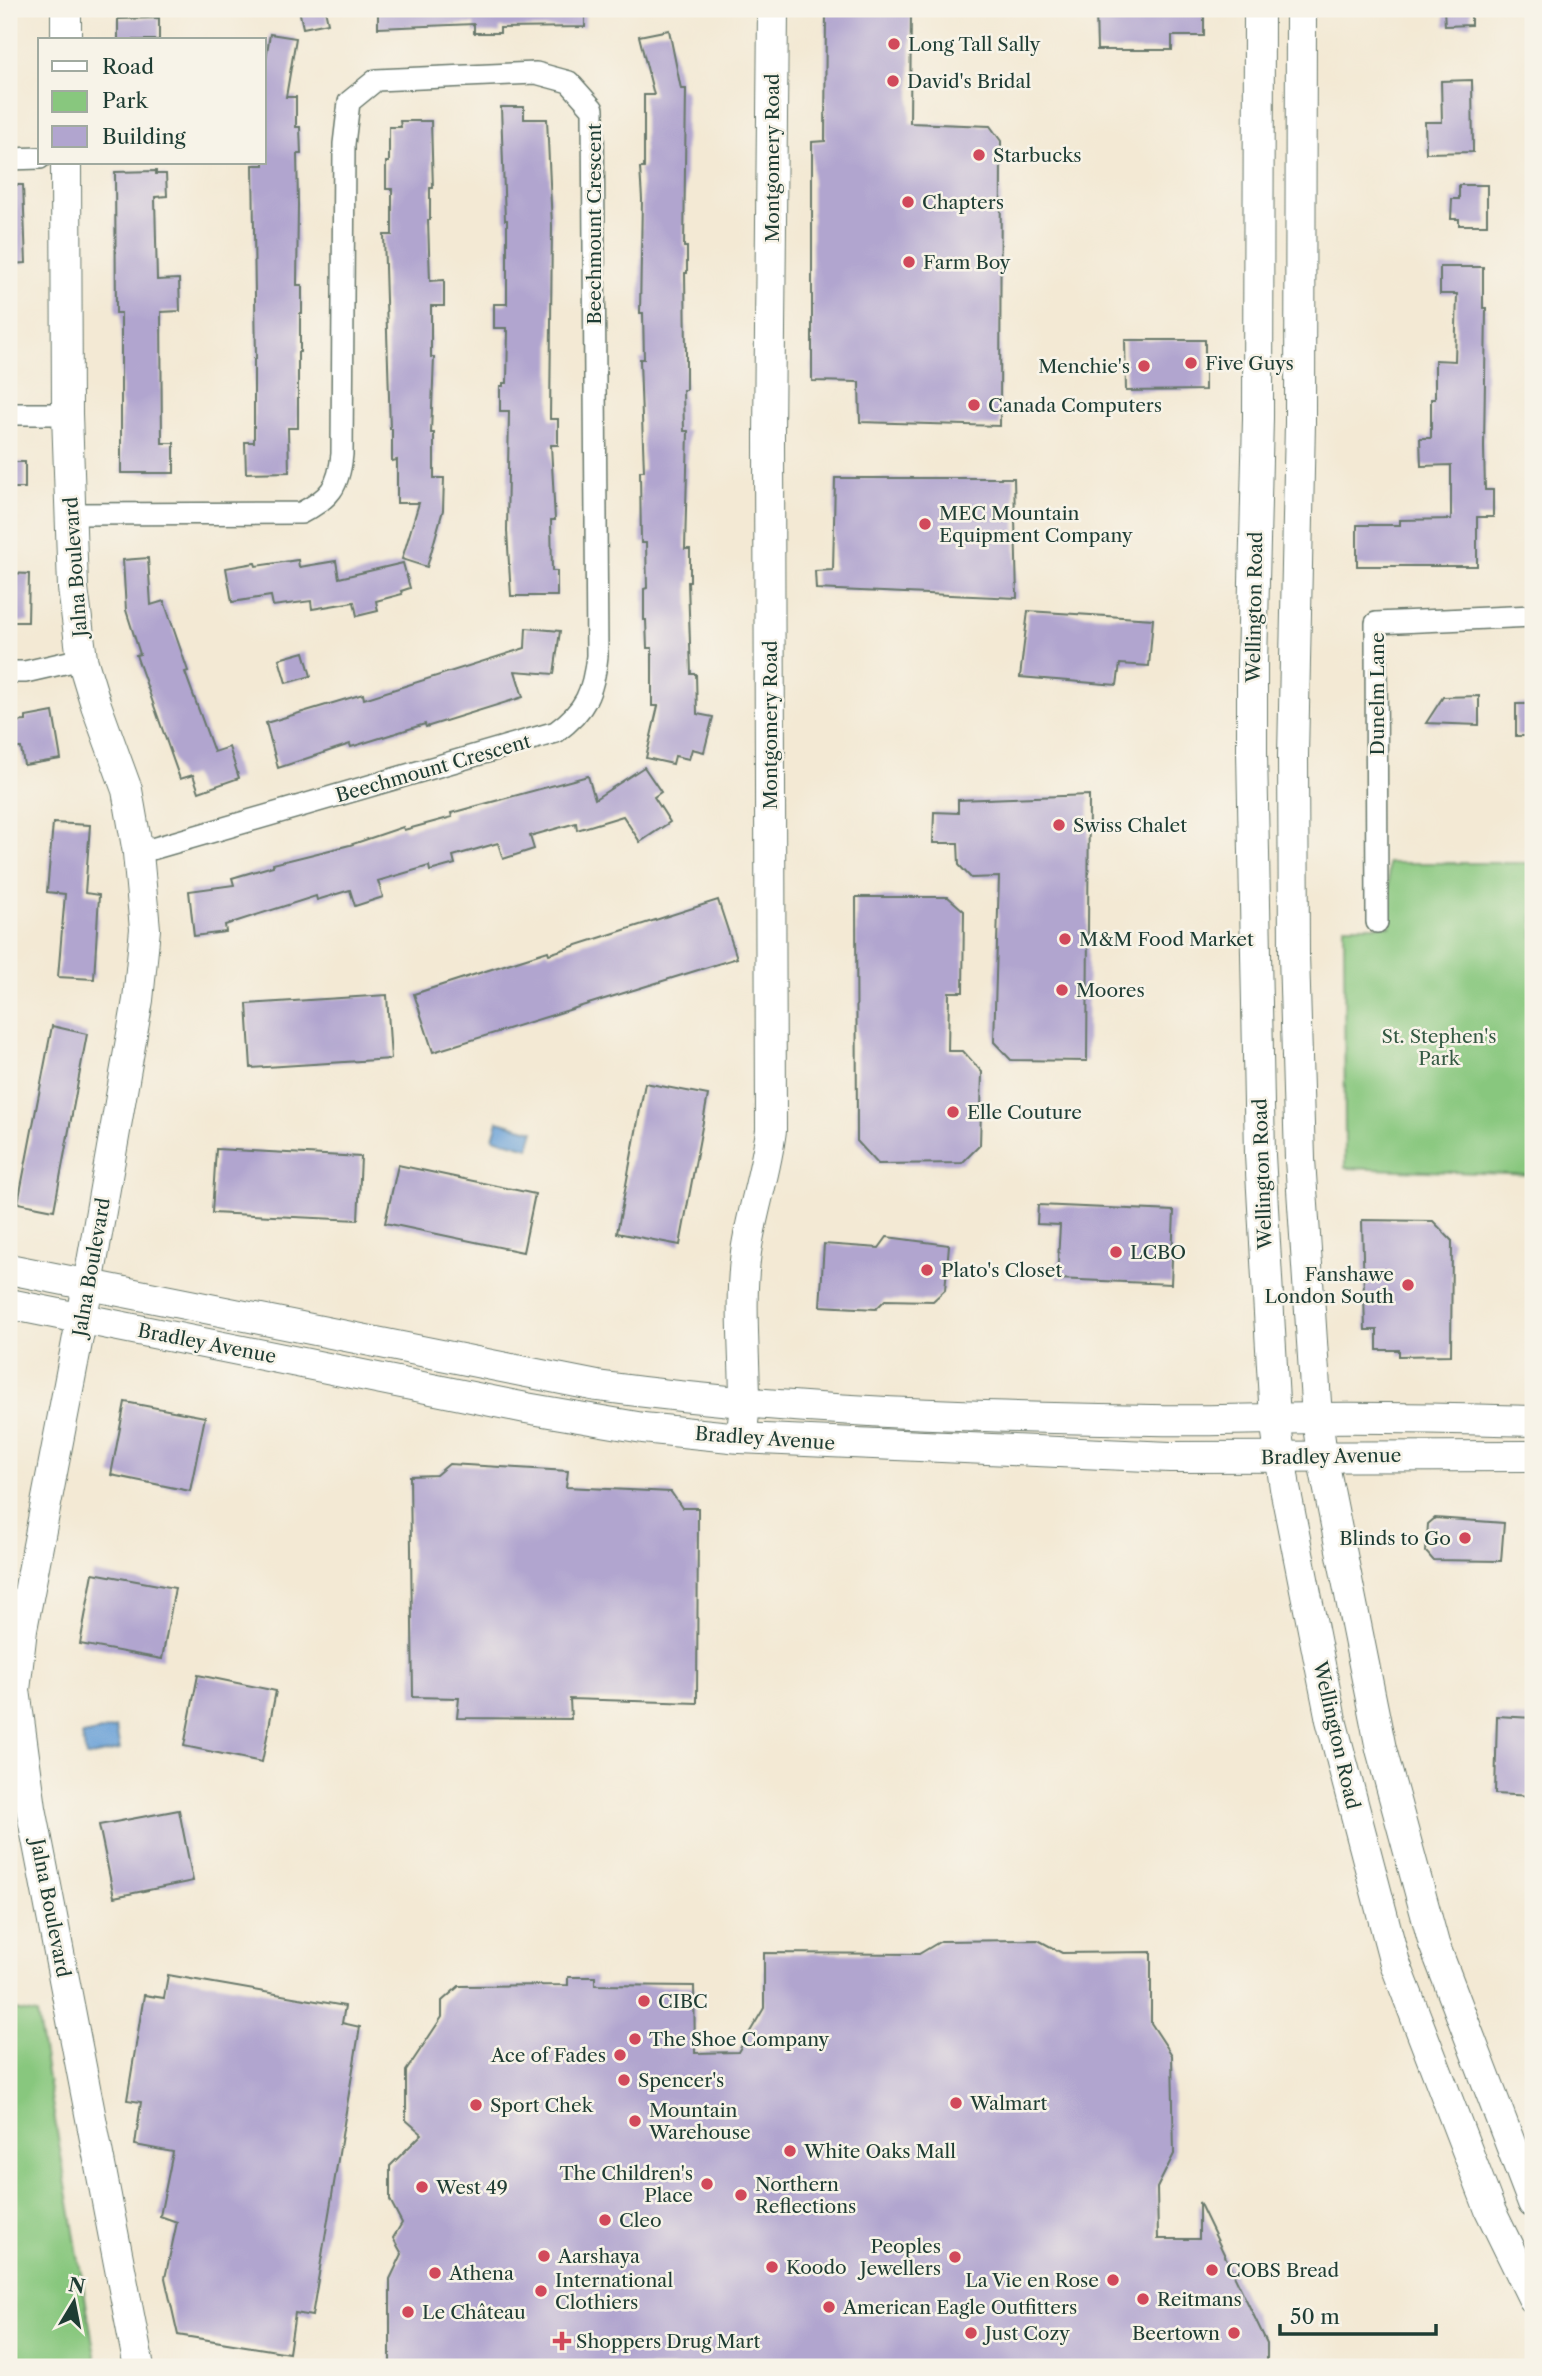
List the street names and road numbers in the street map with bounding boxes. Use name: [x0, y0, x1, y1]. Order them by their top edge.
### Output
street label: Montgomery Road: [761, 73, 784, 242]
street label: Beechmount Crescent: [583, 123, 606, 325]
street label: Jalna Boulevard: [59, 496, 92, 641]
street label: Wellington Road: [1242, 531, 1267, 684]
street label: Dunelm Lane: [1366, 632, 1389, 756]
street label: Montgomery Road: [759, 640, 782, 809]
street label: Beechmount Crescent: [333, 730, 534, 807]
street label: Wellington Road: [1248, 1098, 1277, 1251]
street label: Jalna Boulevard: [67, 1195, 115, 1341]
street label: Bradley Avenue: [136, 1319, 278, 1368]
street label: Bradley Avenue: [694, 1422, 836, 1455]
street label: Bradley Avenue: [1261, 1444, 1401, 1469]
street label: Wellington Road: [1308, 1658, 1365, 1812]
street label: Jalna Boulevard: [25, 1834, 75, 1980]

